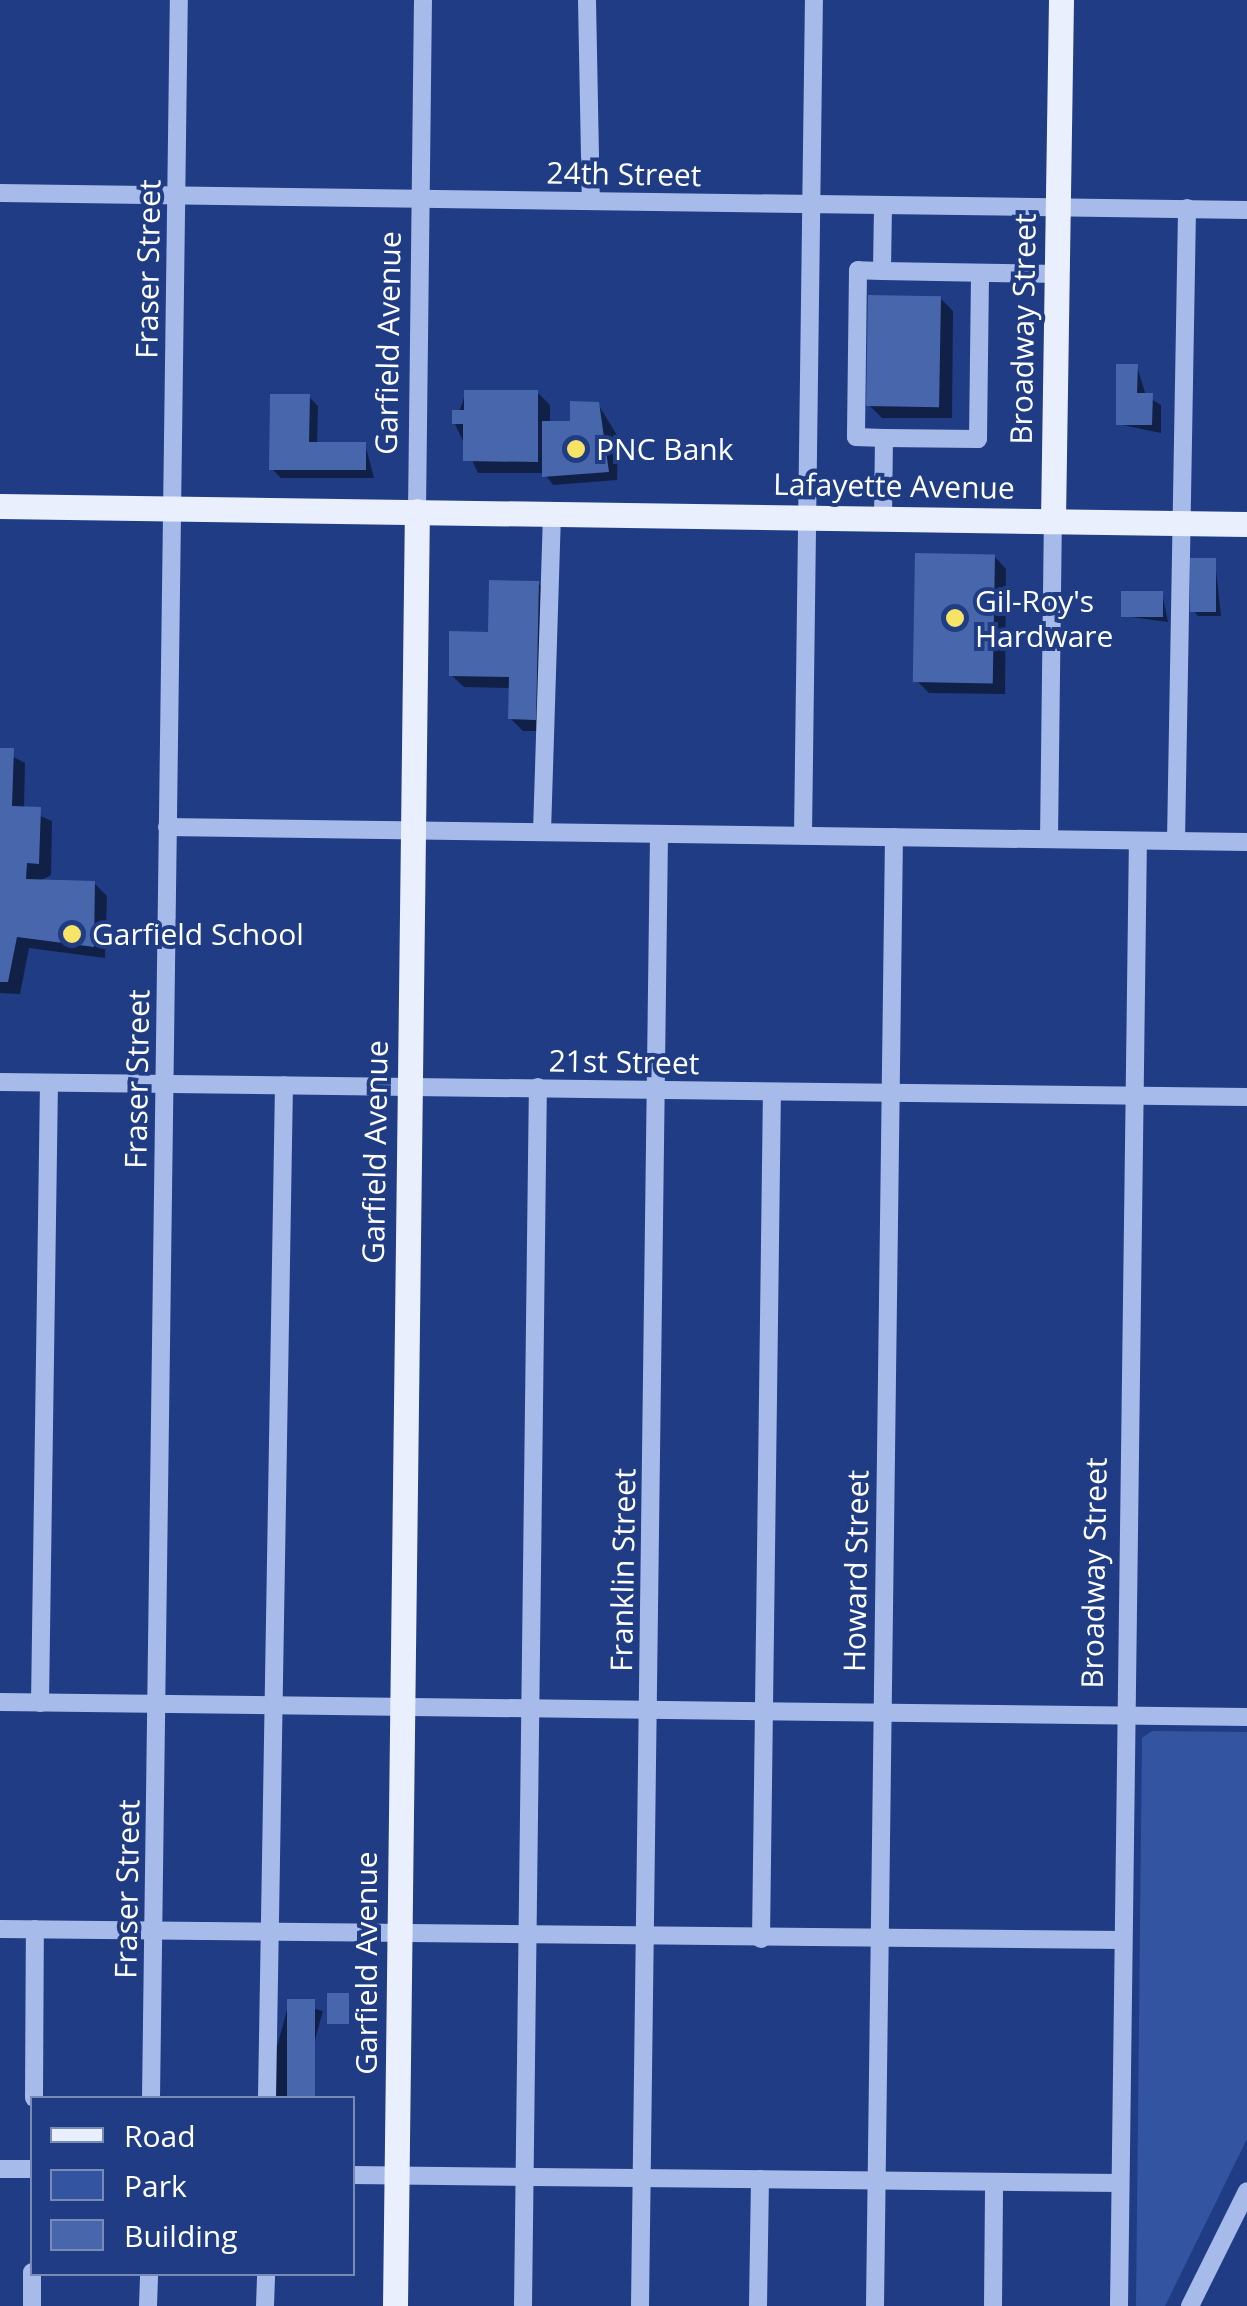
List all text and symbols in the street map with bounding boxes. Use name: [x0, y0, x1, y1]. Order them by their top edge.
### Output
street label: 24th Street: [546, 155, 702, 193]
street label: Fraser Street: [128, 179, 168, 359]
street label: Broadway Street: [1003, 213, 1043, 445]
street label: Garfield Avenue: [368, 231, 408, 455]
place label: PNC Bank: [596, 431, 734, 467]
marker: PNC Bank: [565, 438, 587, 460]
street label: Lafayette Avenue: [773, 466, 1015, 506]
place label: Gil-Roy's Hardware: [975, 583, 1113, 654]
marker: Gil-Roy's Hardware: [944, 607, 966, 629]
place label: Garfield School: [92, 916, 304, 952]
marker: Garfield School: [61, 923, 83, 945]
street label: Fraser Street: [117, 989, 157, 1169]
street label: Garfield Avenue: [355, 1040, 395, 1264]
street label: 21st Street: [548, 1043, 700, 1081]
street label: Broadway Street: [1074, 1457, 1114, 1689]
street label: Franklin Street: [603, 1468, 643, 1672]
street label: Howard Street: [836, 1470, 876, 1672]
street label: Fraser Street: [107, 1799, 147, 1979]
street label: Garfield Avenue: [348, 1851, 384, 2075]
legend: [30, 2096, 355, 2276]
text: Road: [124, 2115, 196, 2156]
text: Park: [124, 2165, 187, 2206]
text: Building: [124, 2215, 238, 2256]

